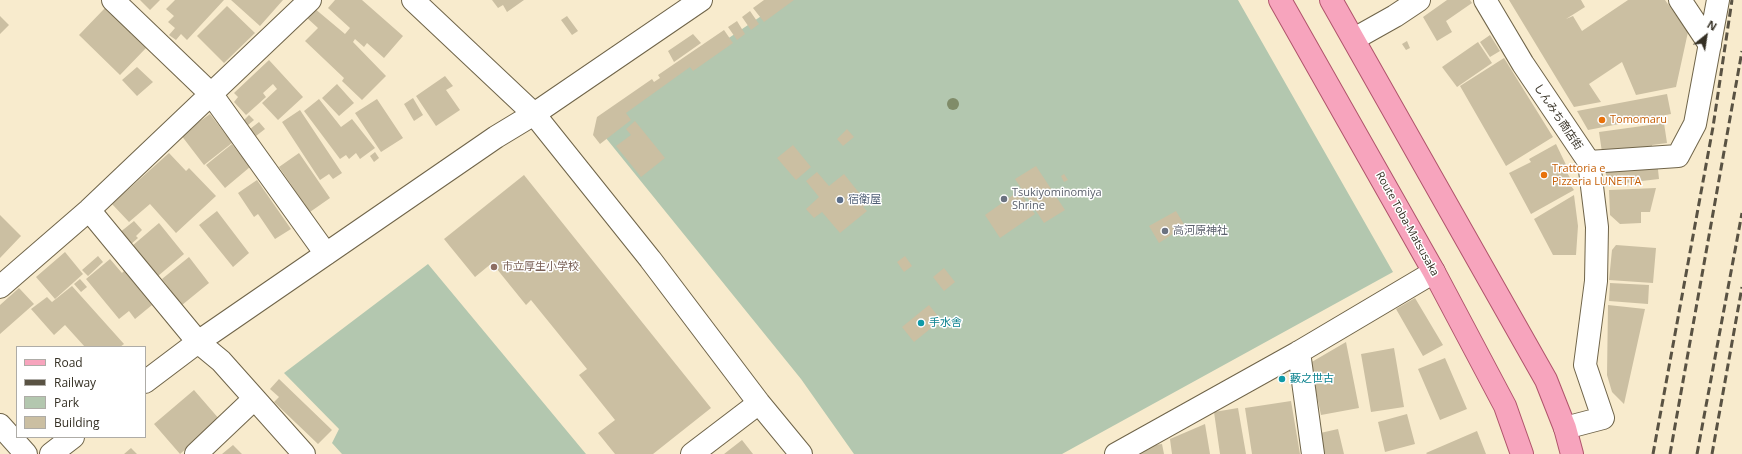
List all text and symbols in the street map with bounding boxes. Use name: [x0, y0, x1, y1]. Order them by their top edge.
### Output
north arrow: [1686, 16, 1726, 56]
text: N: [1705, 16, 1720, 34]
street label: しんみち商店街: [1531, 81, 1585, 153]
place label: Tomomaru: [1610, 113, 1667, 127]
marker: Tomomaru: [1597, 115, 1607, 125]
place label: Trattoria e Pizzeria LUNETTA: [1552, 162, 1641, 188]
street label: Route Toba-Matsusaka: [1373, 169, 1441, 279]
marker: Trattoria e Pizzeria LUNETTA: [1539, 170, 1549, 180]
place label: Tsukiyominomiya Shrine: [1012, 186, 1102, 212]
place label: 宿衛屋: [848, 193, 881, 207]
marker: Tsukiyominomiya Shrine: [999, 194, 1009, 204]
marker: 宿衛屋: [835, 195, 845, 205]
place label: 高河原神社: [1173, 224, 1228, 238]
marker: 高河原神社: [1160, 226, 1170, 236]
place label: 市立厚生小学校: [502, 260, 579, 274]
marker: 市立厚生小学校: [489, 262, 499, 272]
place label: 手水舎: [929, 316, 962, 330]
marker: 手水舎: [916, 318, 926, 328]
legend: [16, 346, 146, 438]
text: Road: [54, 354, 83, 371]
place label: 藪之世古: [1290, 372, 1334, 386]
text: Railway: [54, 374, 96, 391]
marker: 藪之世古: [1277, 374, 1287, 384]
text: Park: [54, 394, 79, 411]
text: Building: [54, 414, 99, 431]

